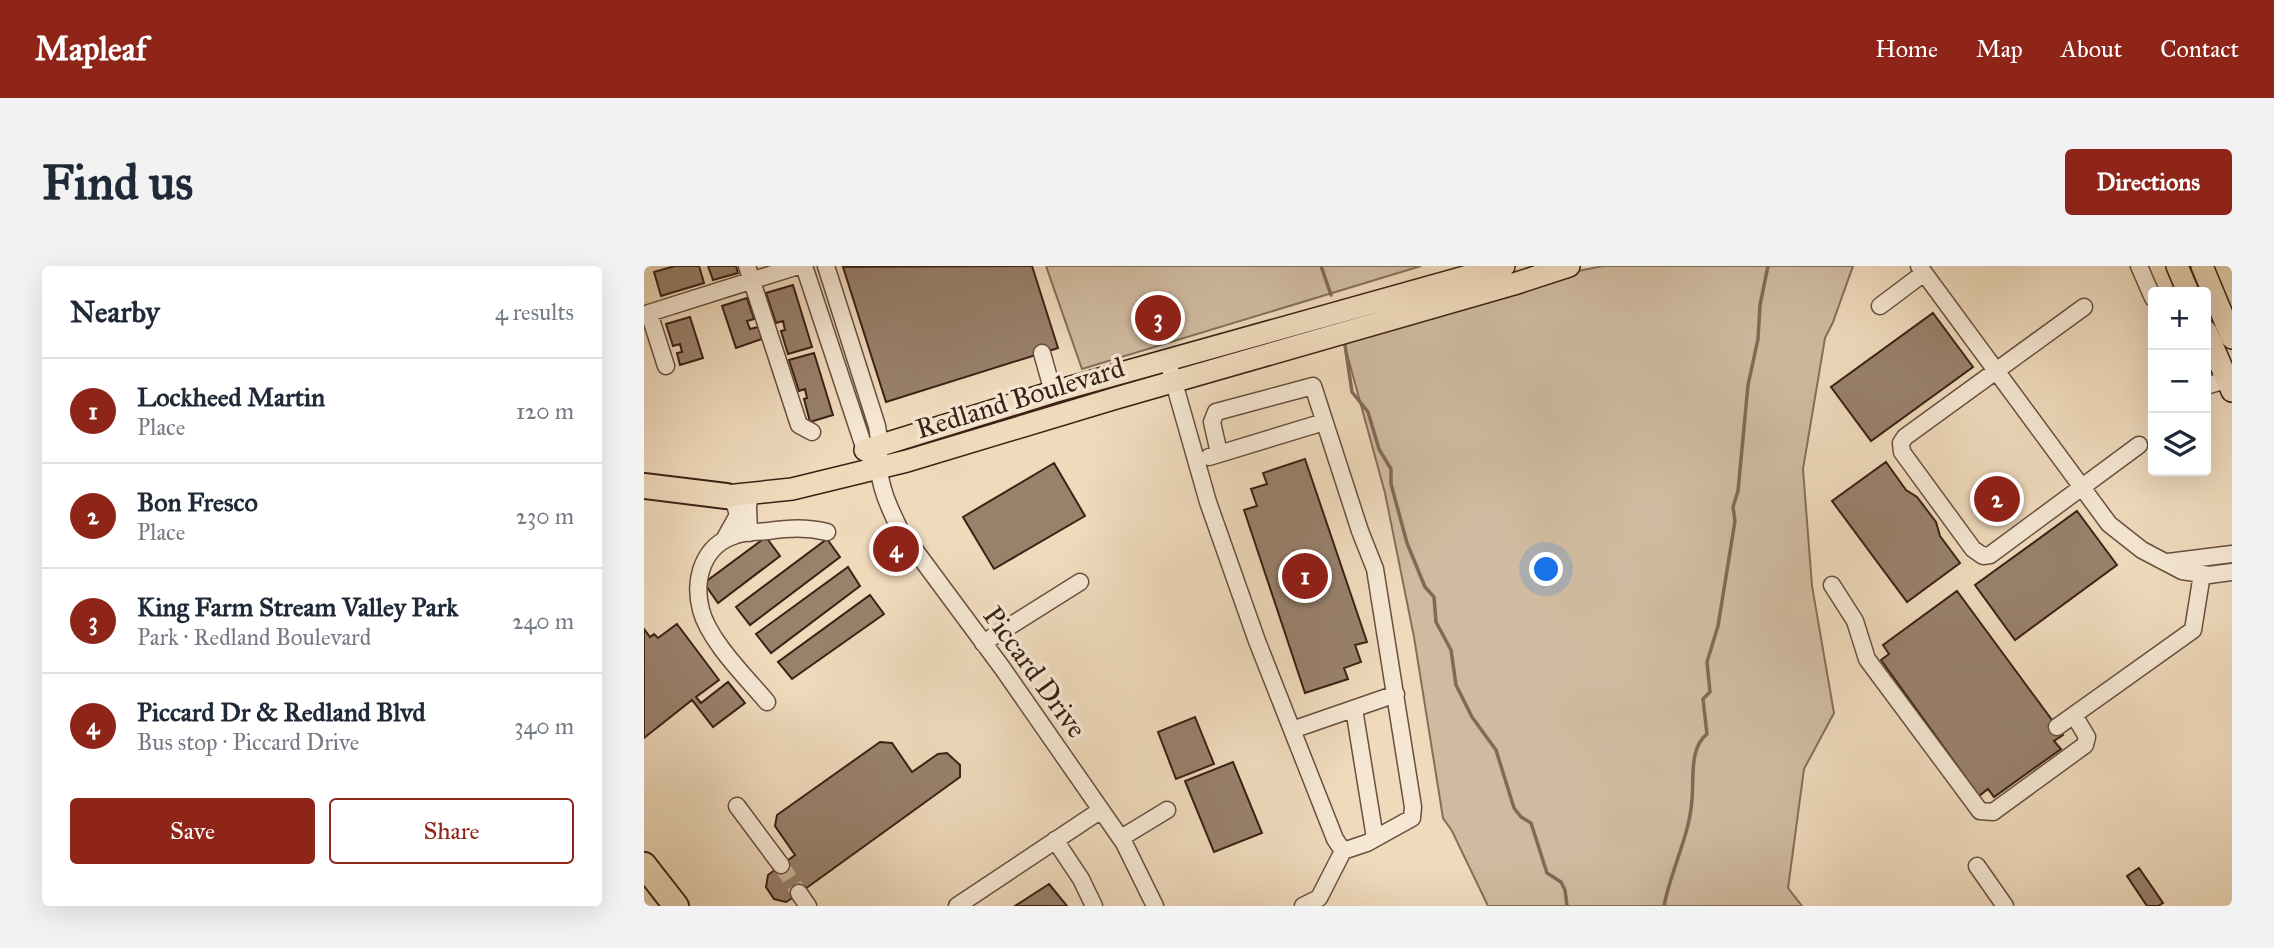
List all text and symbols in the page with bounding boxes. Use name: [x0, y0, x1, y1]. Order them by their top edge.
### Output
text: Mapleaf: [35, 29, 147, 69]
text: Home: [1875, 34, 1938, 64]
text: Map: [1976, 34, 2023, 64]
text: About: [2061, 34, 2122, 64]
text: Contact: [2160, 34, 2239, 64]
button: Directions: [2065, 149, 2232, 215]
text: Find us: [42, 153, 193, 212]
map controls: [2148, 287, 2211, 476]
button: +: [2148, 287, 2211, 350]
pin: 3: [1135, 292, 1181, 344]
text: Nearby: [70, 294, 160, 330]
text: 4 results: [495, 298, 574, 326]
street label: Redland Boulevard: [911, 350, 1129, 446]
button: −: [2148, 350, 2211, 413]
text: Lockheed Martin: [137, 381, 325, 413]
text: 1: [88, 397, 98, 425]
text: 120 m: [516, 397, 574, 425]
text: Place: [137, 413, 185, 441]
button: layers: [2148, 413, 2211, 476]
pin: 2: [1974, 473, 2020, 525]
text: Bon Fresco: [137, 486, 258, 518]
text: 2: [87, 502, 99, 530]
text: 230 m: [516, 502, 574, 530]
text: Place: [137, 518, 185, 546]
pin: 4: [873, 523, 919, 575]
pin: 1: [1282, 550, 1328, 602]
your location: [1529, 552, 1563, 586]
text: King Farm Stream Valley Park: [137, 591, 458, 623]
street label: Piccard Drive: [976, 599, 1094, 745]
text: 3: [88, 607, 98, 635]
text: 240 m: [512, 607, 574, 635]
text: Park · Redland Boulevard: [137, 623, 371, 651]
text: Piccard Dr & Redland Blvd: [137, 696, 426, 728]
text: 4: [87, 712, 99, 740]
text: 340 m: [514, 712, 574, 740]
text: Bus stop · Piccard Drive: [137, 728, 359, 756]
button: Save: [70, 798, 315, 864]
button: Share: [329, 798, 574, 864]

